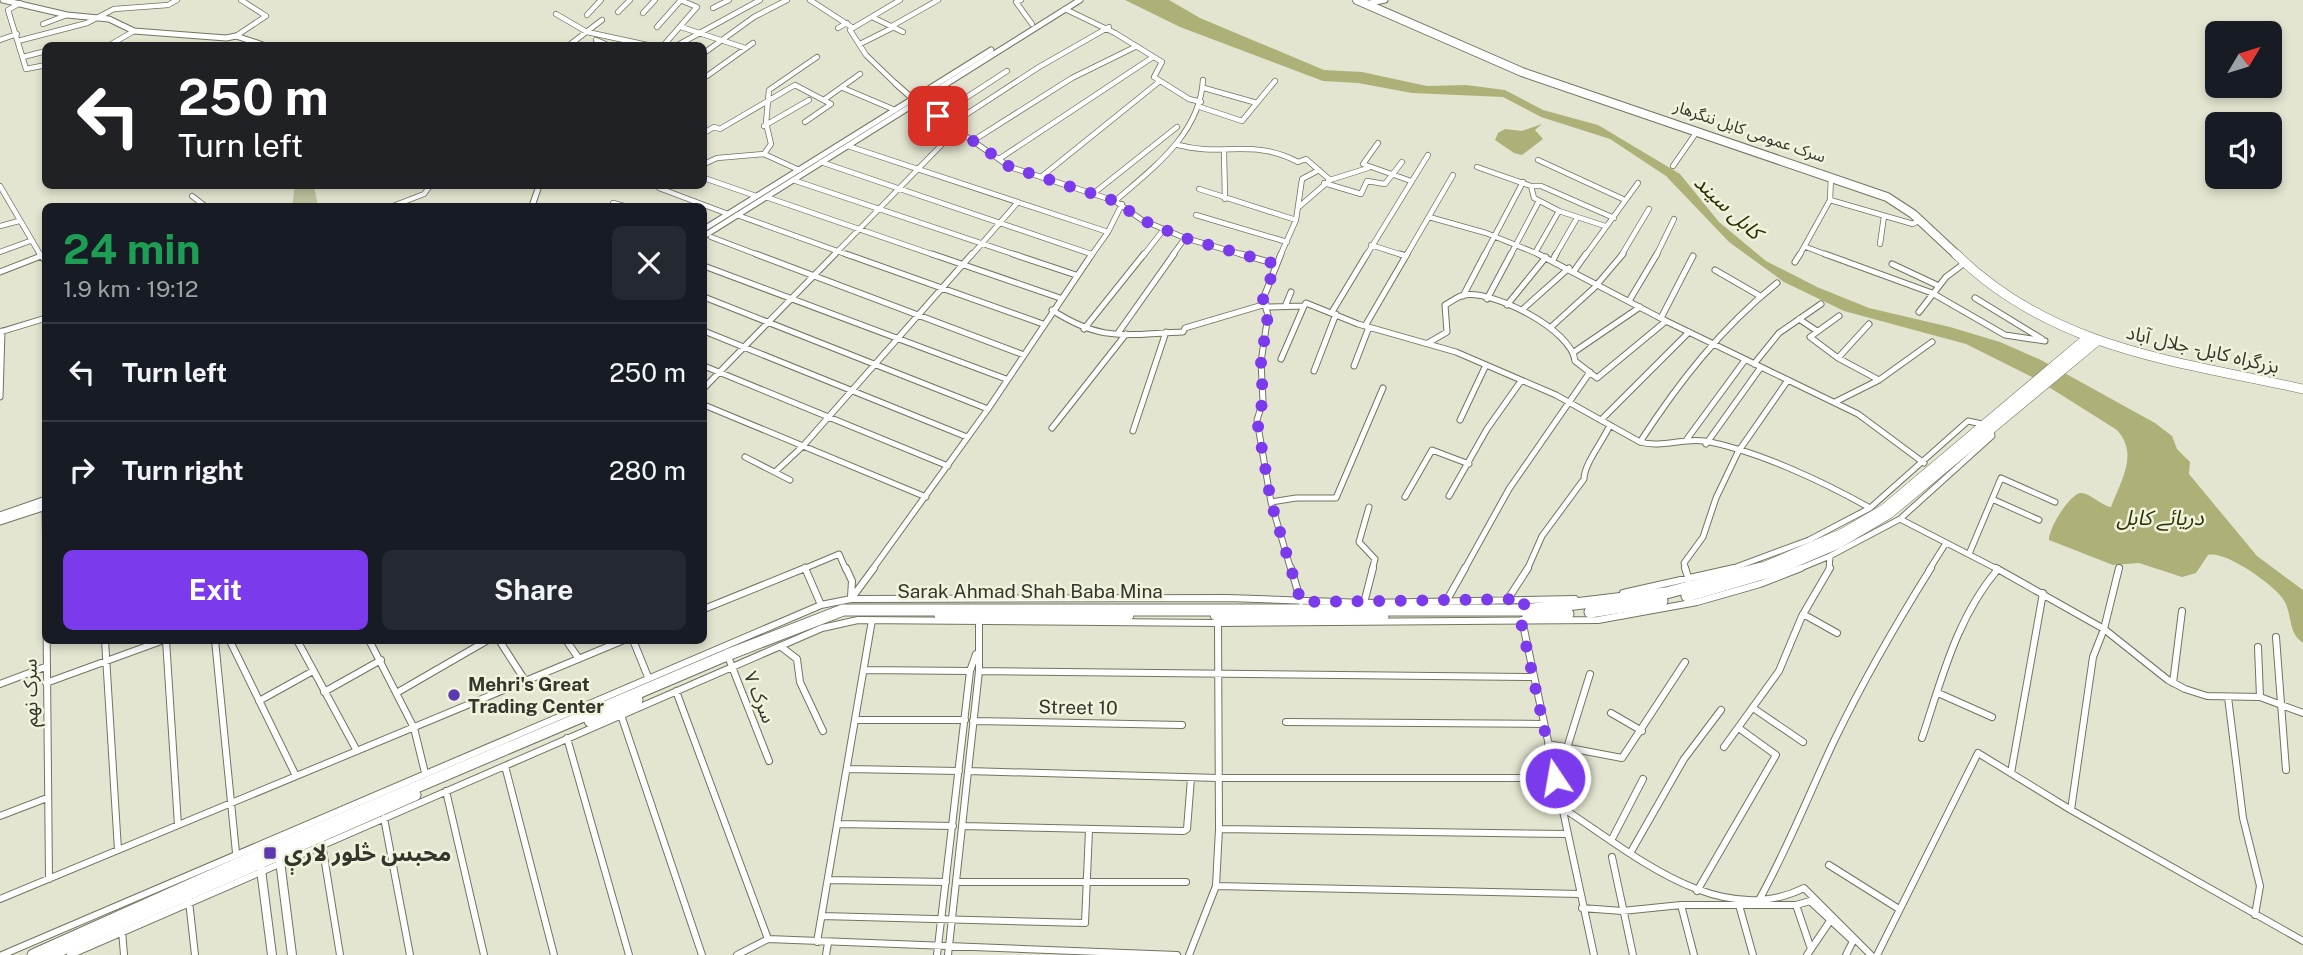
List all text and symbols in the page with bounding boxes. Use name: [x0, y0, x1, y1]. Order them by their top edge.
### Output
north arrow: [2205, 21, 2282, 98]
map controls: [2205, 21, 2282, 189]
text: 250 m: [178, 68, 329, 126]
icon: left: [63, 70, 154, 161]
pin: [908, 86, 968, 146]
street label: سرک عمومی کابل ننگرهار: [1670, 96, 1828, 166]
icon: arrive: [919, 97, 957, 135]
button: sound: [2205, 112, 2282, 189]
text: Turn left: [178, 127, 303, 164]
water label: کابل سيند: [1689, 169, 1771, 247]
text: 24 min: [63, 224, 201, 273]
button: close: [612, 226, 686, 300]
text: 1.9 km · 19:12: [63, 275, 199, 302]
street label: بزرگراه کابل- جلال آباد: [2124, 321, 2282, 378]
icon: left: [63, 353, 101, 391]
text: Turn left: [122, 357, 227, 388]
text: 250 m: [609, 357, 686, 388]
icon: right: [63, 451, 101, 489]
text: Turn right: [122, 455, 244, 486]
text: 280 m: [609, 455, 686, 486]
water label: دریائے کابل: [2116, 505, 2205, 531]
button: Exit: [63, 550, 368, 630]
button: Share: [382, 550, 686, 630]
street label: Sarak Ahmad Shah Baba Mina: [897, 580, 1163, 602]
street label: سرک نهم: [18, 659, 46, 727]
street label: سرک ۷: [739, 668, 780, 726]
place label: Mehri's Great Trading Center: [468, 673, 604, 717]
marker: Mehri's Great Trading Center: [446, 687, 462, 703]
street label: Street 10: [1038, 695, 1118, 719]
position arrow: [1518, 741, 1592, 815]
place label: محبس څلور لارې: [284, 839, 451, 875]
marker: محبس څلور لارې: [262, 845, 278, 861]

